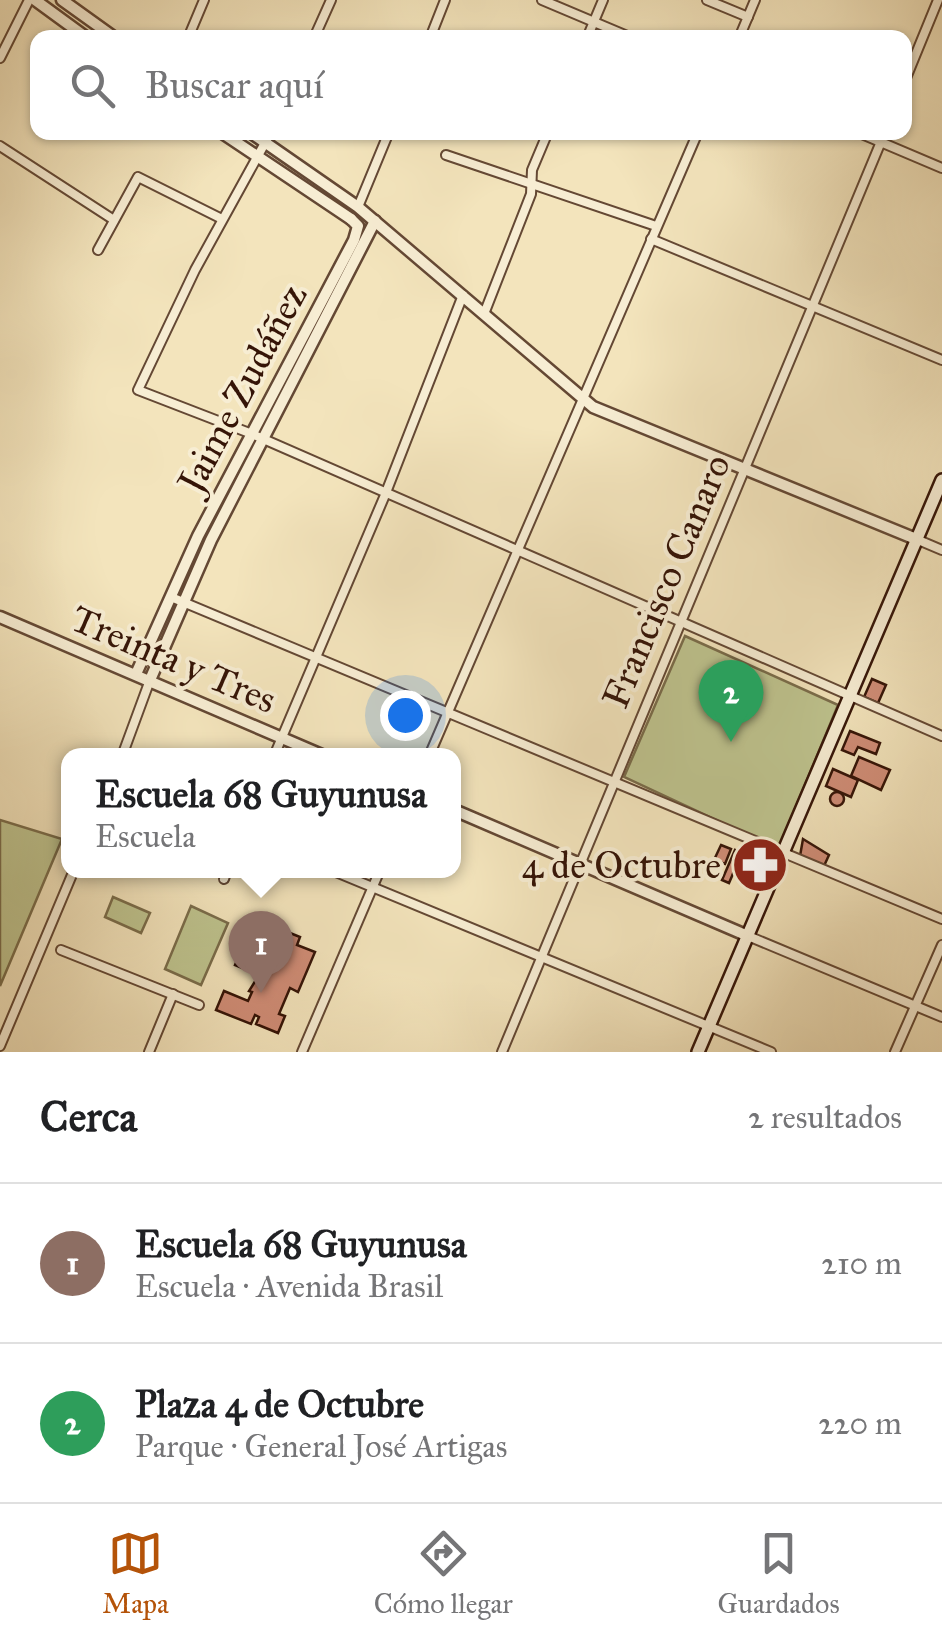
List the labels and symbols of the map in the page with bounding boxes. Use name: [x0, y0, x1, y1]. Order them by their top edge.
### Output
street label: Jaime Zudáñez: [166, 276, 317, 504]
street label: Francisco Canaro: [592, 447, 740, 715]
street label: Treinta y Tres: [65, 595, 283, 723]
pin: 2: [698, 660, 764, 742]
your location: [380, 690, 431, 741]
pharmacy icon: 4 de Octubre: [730, 835, 790, 895]
place label: 4 de Octubre: [522, 842, 721, 888]
pin: 1: [228, 910, 294, 993]

